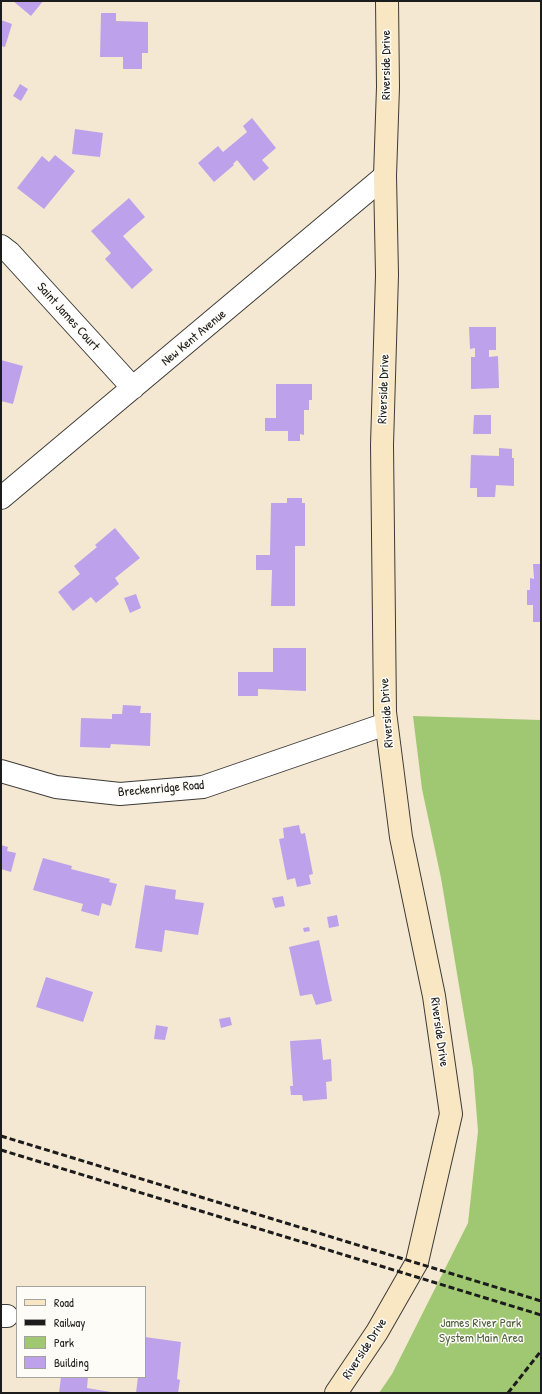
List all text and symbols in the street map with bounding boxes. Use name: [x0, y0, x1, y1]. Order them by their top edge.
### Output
street label: Riverside Drive: [379, 30, 395, 100]
street label: Saint James Court: [33, 280, 103, 354]
street label: New Kent Avenue: [159, 307, 229, 369]
street label: Riverside Drive: [375, 354, 393, 424]
street label: Riverside Drive: [377, 678, 397, 748]
street label: Breckenridge Road: [117, 777, 205, 801]
street label: Riverside Drive: [426, 996, 452, 1068]
legend: [16, 1286, 146, 1378]
text: Road: [54, 1294, 74, 1311]
text: Railway: [54, 1314, 85, 1331]
street label: Riverside Drive: [339, 1315, 391, 1383]
park label: James River Park System Main Area: [439, 1316, 523, 1347]
text: Park: [54, 1334, 74, 1351]
text: Building: [54, 1354, 89, 1371]

